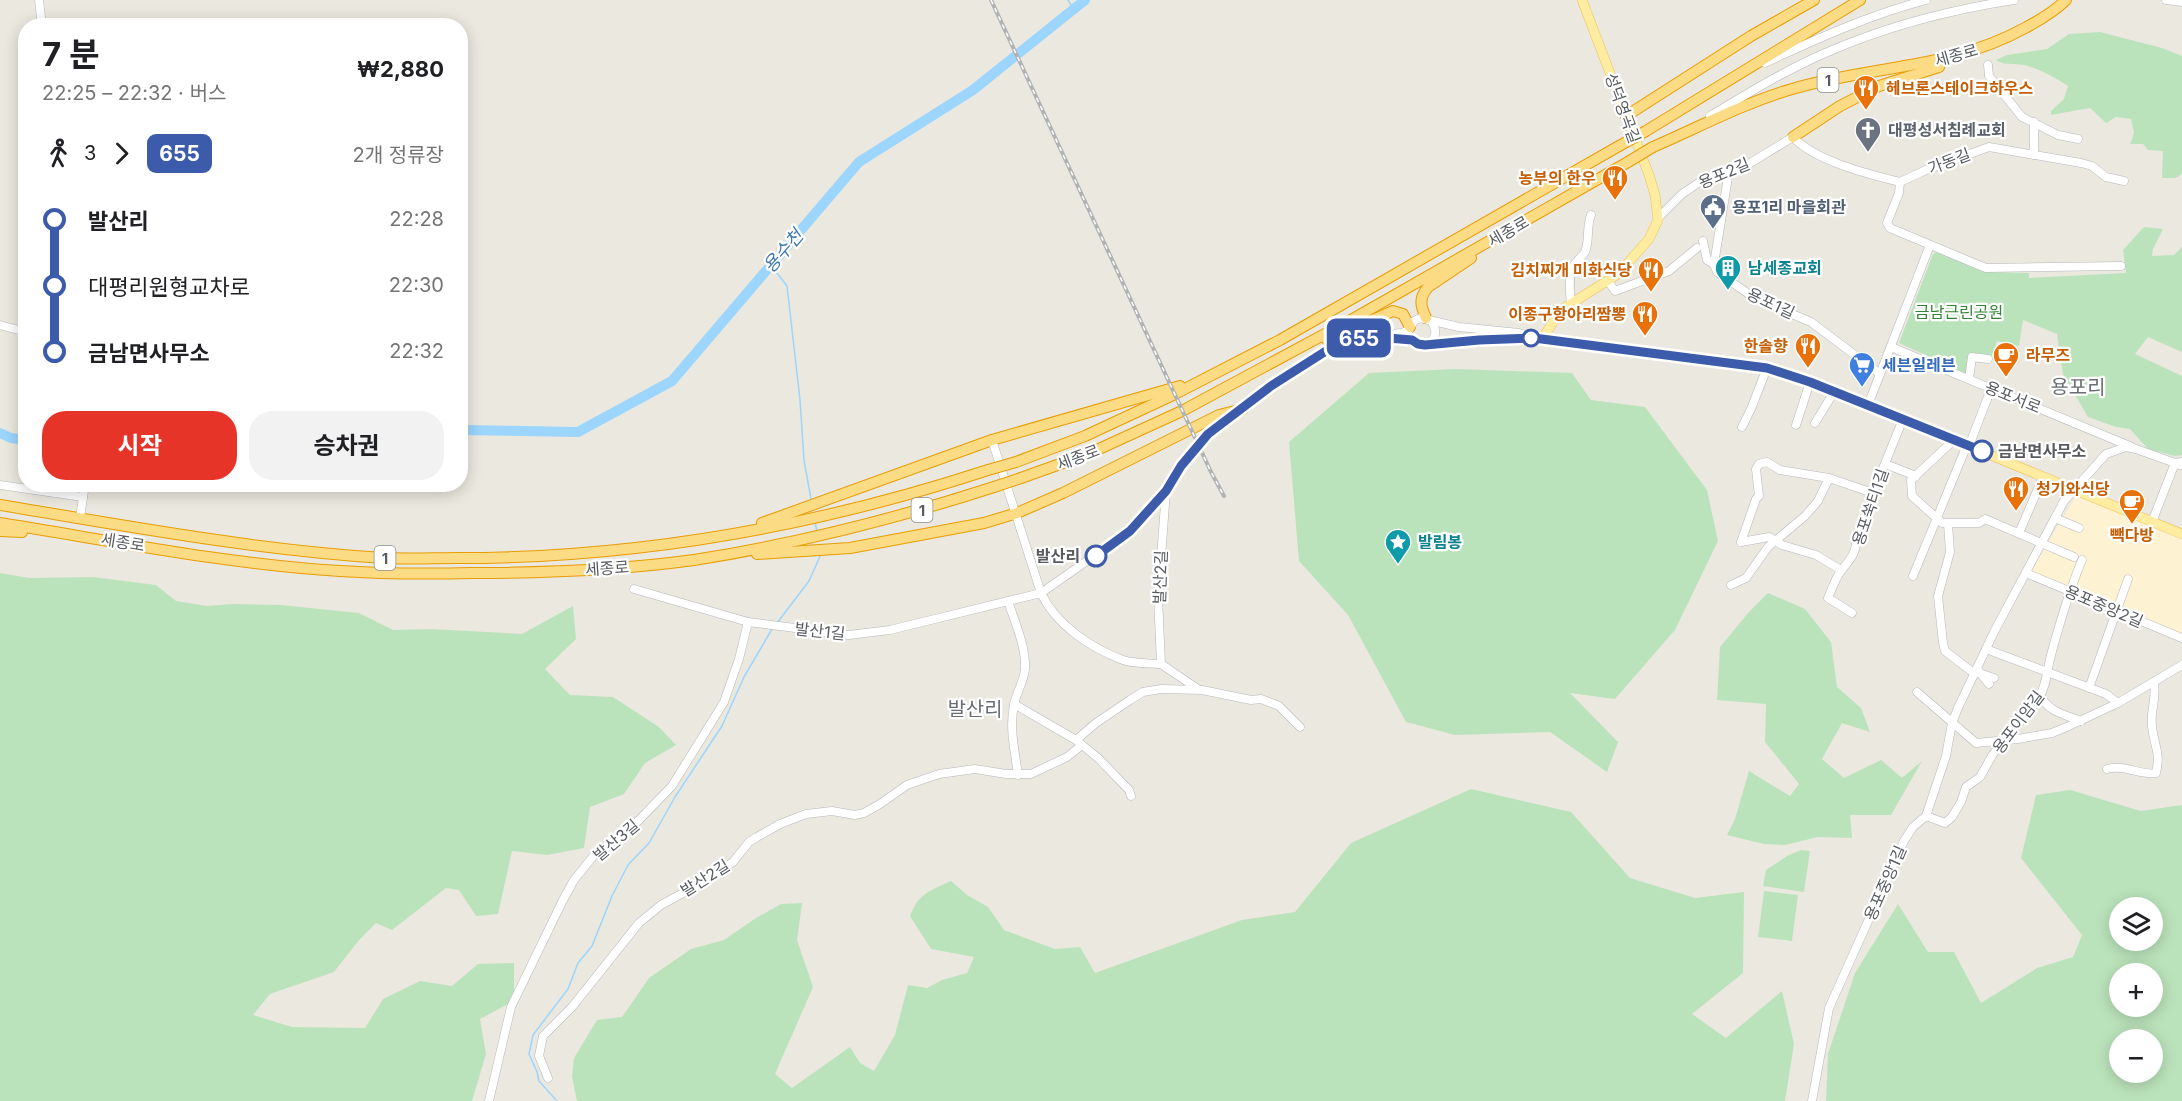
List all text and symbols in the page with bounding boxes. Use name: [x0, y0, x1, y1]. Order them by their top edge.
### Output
text: 7 분: [42, 34, 99, 74]
street label: 세종로: [1932, 39, 1980, 71]
text: ₩2,880: [357, 56, 444, 82]
road number: 1: [1818, 68, 1838, 92]
street label: 성덕영곡길: [1601, 70, 1645, 146]
restaurant icon: 헤브론스테이크하우스: [1851, 73, 1881, 111]
place label: 헤브론스테이크하우스: [1886, 78, 2033, 98]
text: 22:25 – 22:32 · 버스: [42, 81, 226, 105]
church icon: 대평성서침례교회: [1853, 115, 1883, 153]
place label: 대평성서침례교회: [1888, 120, 2006, 140]
icon: walk: [42, 137, 75, 170]
icon: forward: [105, 137, 138, 170]
text: 3: [84, 141, 96, 165]
text: 655: [159, 141, 200, 166]
text: 2개 정류장: [353, 143, 444, 167]
street label: 가동길: [1925, 144, 1973, 178]
street label: 용포2길: [1695, 153, 1753, 193]
restaurant icon: 농부의 한우: [1600, 163, 1630, 201]
place label: 농부의 한우: [1519, 168, 1596, 188]
public building icon: 용포1리 마을회관: [1698, 192, 1728, 230]
place label: 용포1리 마을회관: [1732, 197, 1846, 217]
text: 22:28: [389, 207, 444, 231]
text: 발산리: [88, 208, 149, 234]
street label: 세종로: [1484, 211, 1532, 251]
water label: 용수천: [759, 224, 809, 277]
building icon: 남세종교회: [1713, 253, 1743, 291]
restaurant icon: 김치찌개 미화식당: [1636, 255, 1666, 293]
place label: 남세종교회: [1748, 258, 1822, 278]
place label: 김치찌개 미화식당: [1510, 260, 1632, 280]
text: 22:30: [389, 273, 444, 297]
text: 대평리원형교차로: [88, 274, 250, 300]
street label: 용포1길: [1744, 283, 1798, 323]
restaurant icon: 이종구항아리짬뽕: [1630, 299, 1660, 337]
park label: 금남근린공원: [1915, 302, 2003, 322]
place label: 이종구항아리짬뽕: [1508, 304, 1626, 324]
line badge: 655: [1324, 318, 1394, 358]
text: 655: [1339, 326, 1379, 351]
unlabelled marker: [1522, 329, 1540, 347]
restaurant icon: 한솔향: [1793, 331, 1823, 369]
place label: 한솔향: [1744, 336, 1788, 356]
text: 22:32: [389, 339, 444, 363]
text: 금남면사무소: [88, 340, 209, 366]
cafe icon: 라무즈: [1991, 340, 2021, 378]
place label: 라무즈: [2026, 345, 2070, 365]
supermarket icon: 세븐일레븐: [1847, 350, 1877, 388]
place label: 세븐일레븐: [1882, 355, 1956, 375]
district label: 용포리: [2050, 375, 2106, 399]
street label: 용포서로: [1982, 377, 2044, 417]
button: 시작: [42, 411, 237, 480]
button: 승차권: [249, 411, 444, 480]
street label: 세종로: [1054, 440, 1102, 474]
marker: 금남면사무소: [1971, 440, 1993, 462]
place label: 금남면사무소: [1998, 441, 2087, 461]
street label: 용포쑥티1길: [1848, 466, 1892, 548]
restaurant icon: 청기와식당: [2001, 474, 2031, 512]
place label: 청기와식당: [2036, 479, 2110, 499]
cafe icon: 빽다방: [2117, 487, 2147, 525]
road number: 1: [912, 498, 932, 522]
place label: 빽다방: [2110, 525, 2154, 545]
place icon: 발림봉: [1383, 527, 1413, 565]
street label: 세종로: [100, 529, 147, 555]
place label: 발림봉: [1418, 532, 1462, 552]
marker: 발산리: [1085, 545, 1107, 567]
road number: 1: [374, 546, 396, 570]
place label: 발산리: [1036, 546, 1080, 566]
street label: 발산2길: [1149, 550, 1171, 604]
street label: 세종로: [584, 556, 630, 580]
street label: 용포중앙2길: [2062, 581, 2146, 631]
street label: 발산1길: [794, 618, 846, 644]
street label: 용포이암길: [1988, 687, 2048, 757]
district label: 발산리: [947, 697, 1003, 721]
street label: 발산3길: [589, 815, 643, 865]
street label: 용포중앙1길: [1860, 842, 1910, 924]
street label: 발산2길: [677, 855, 733, 901]
map controls: [2109, 897, 2163, 1083]
button: layers: [2109, 897, 2163, 951]
button: +: [2109, 963, 2163, 1017]
button: −: [2109, 1029, 2163, 1083]

